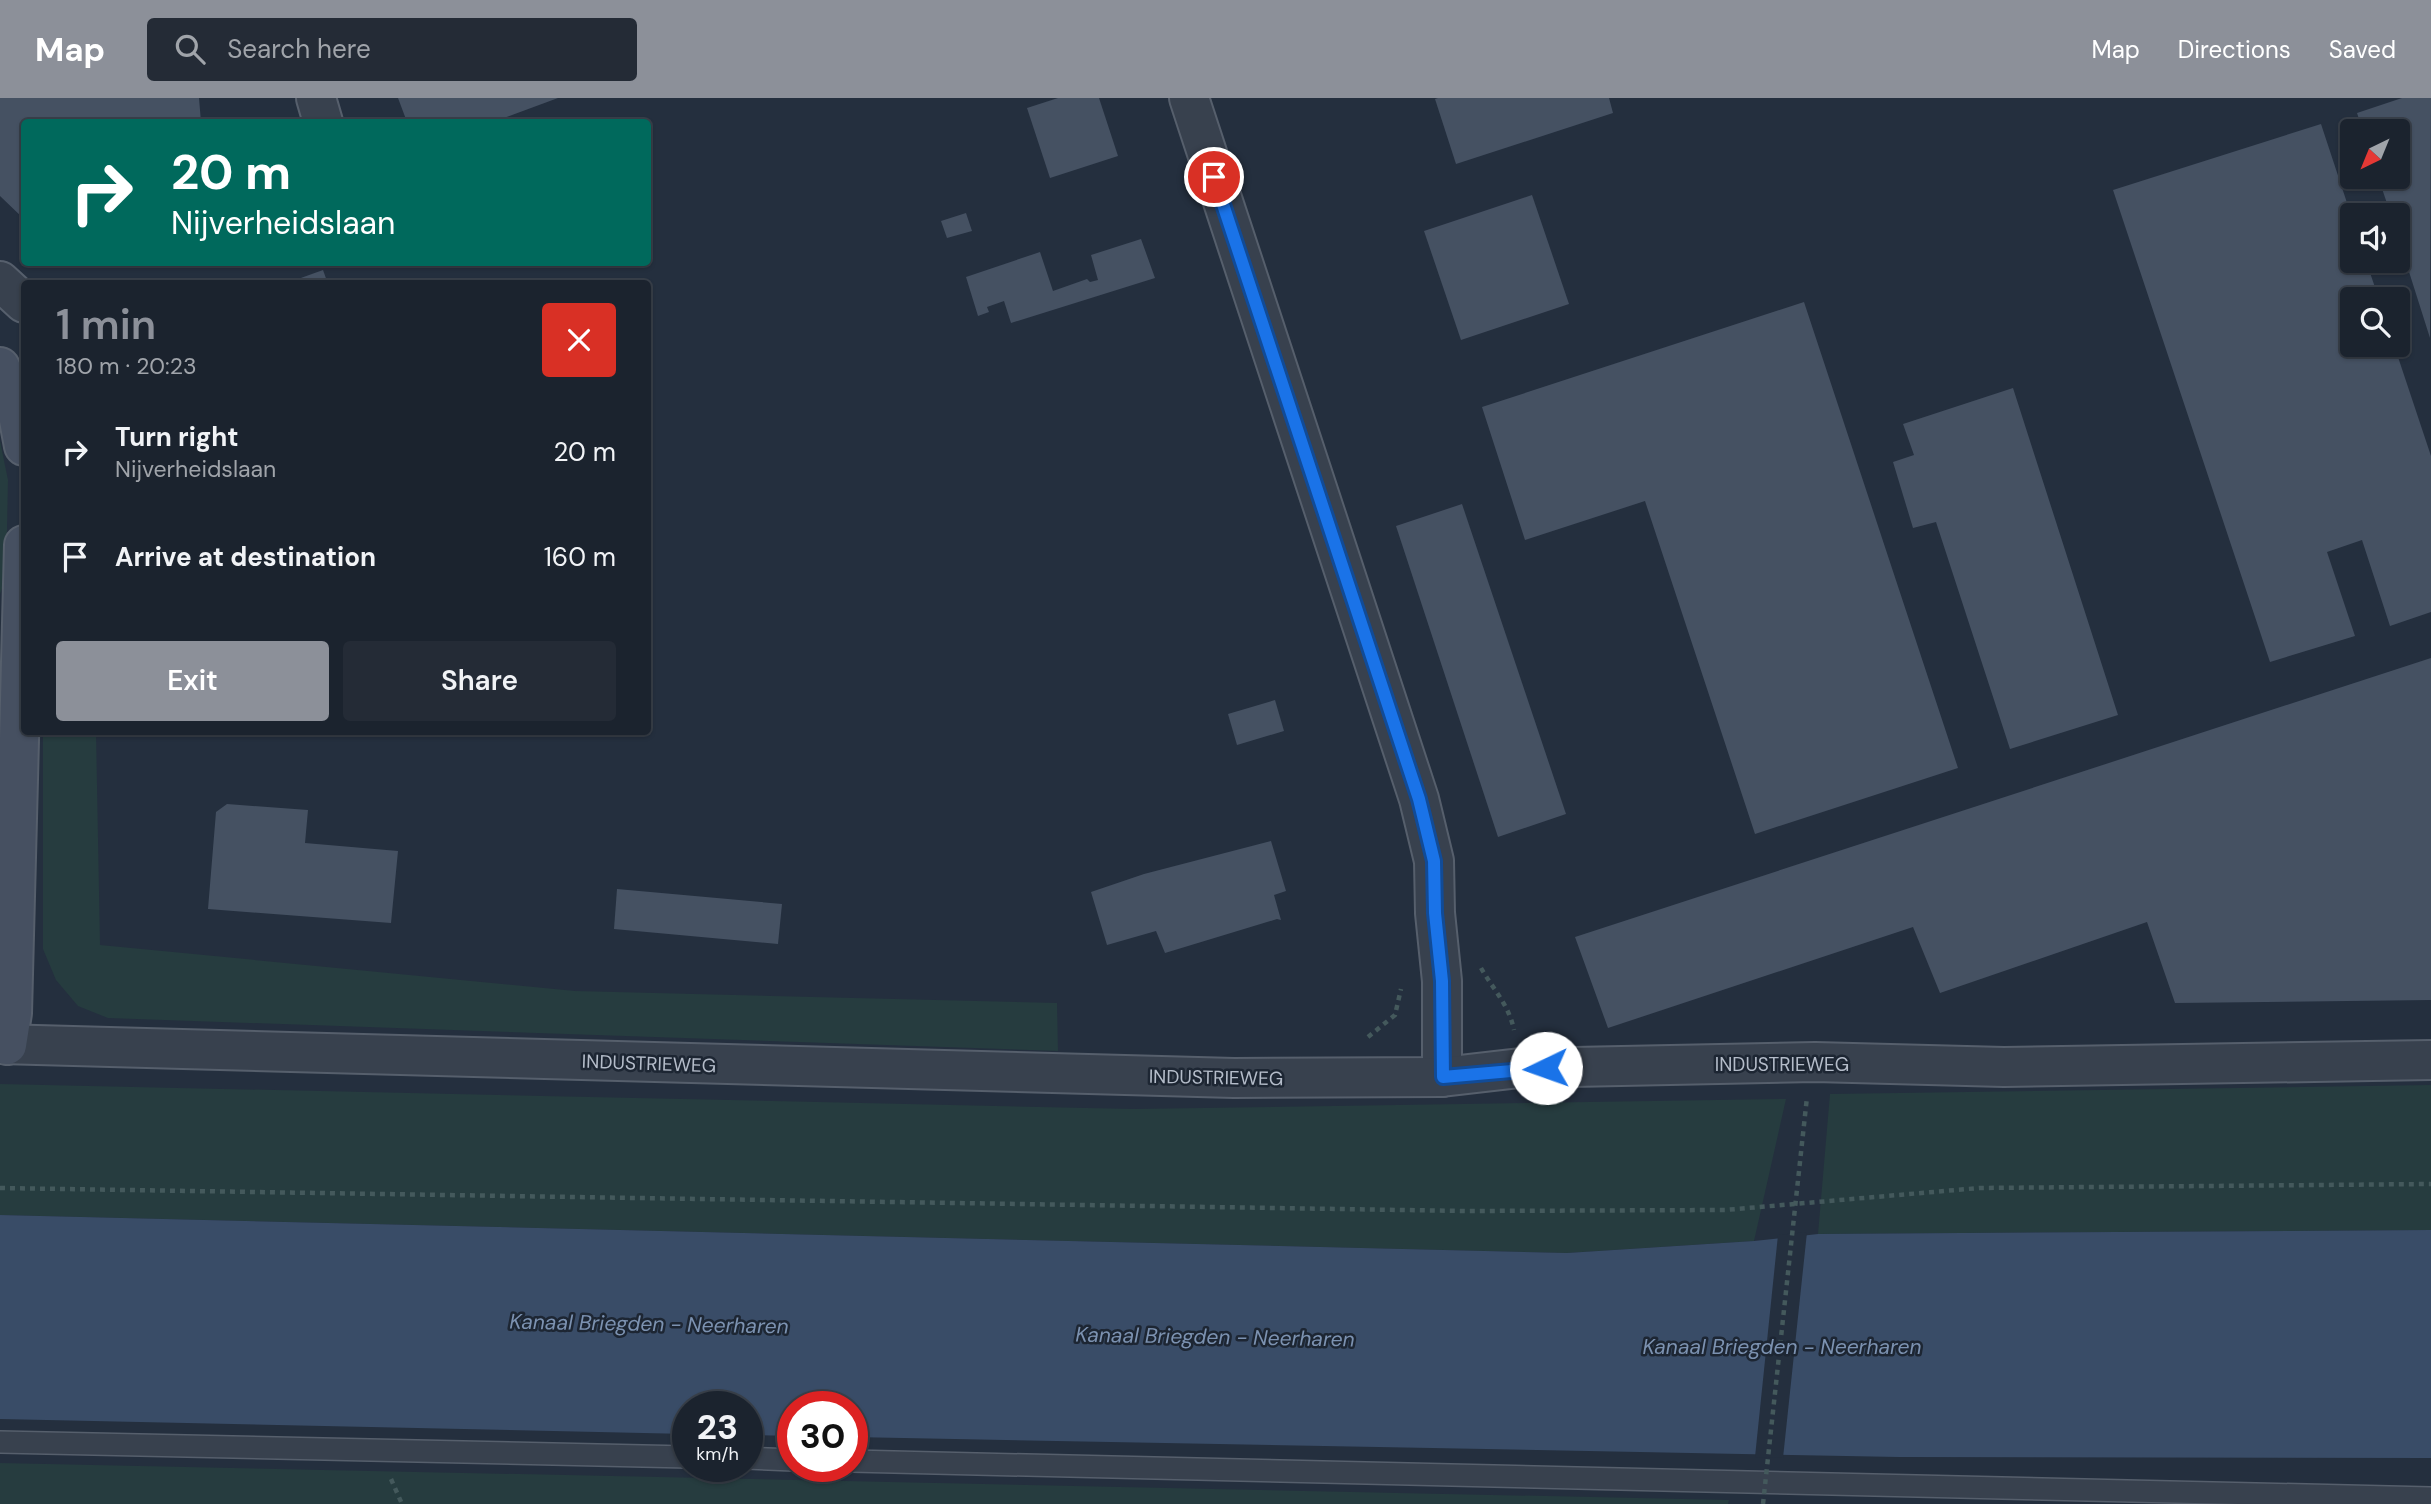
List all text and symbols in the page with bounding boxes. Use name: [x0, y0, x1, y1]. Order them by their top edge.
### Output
search box: [147, 18, 637, 81]
text: Map: [35, 28, 105, 71]
icon: search: [171, 30, 209, 68]
text: Search here: [227, 32, 371, 66]
text: Map: [2092, 34, 2140, 65]
text: Directions: [2178, 34, 2291, 65]
text: Saved: [2329, 34, 2396, 65]
north arrow: [2340, 119, 2410, 189]
map controls: [2340, 119, 2410, 357]
text: 20 m: [171, 140, 291, 204]
icon: right: [56, 147, 147, 238]
pin: [1184, 147, 1244, 207]
icon: arrive: [1195, 158, 1233, 196]
text: Nijverheidslaan: [171, 202, 395, 244]
button: sound: [2340, 203, 2410, 273]
button: search: [2340, 287, 2410, 357]
text: 1 min: [56, 297, 156, 352]
button: close: [542, 303, 616, 377]
text: 180 m · 20:23: [56, 351, 197, 381]
text: Turn right: [115, 420, 239, 454]
icon: right: [56, 433, 94, 471]
text: 20 m: [553, 435, 616, 469]
text: Nijverheidslaan: [115, 454, 276, 484]
icon: arrive: [56, 538, 94, 576]
text: Arrive at destination: [115, 540, 376, 574]
text: 160 m: [544, 540, 616, 574]
button: Exit: [56, 641, 329, 721]
button: Share: [343, 641, 616, 721]
position arrow: [1509, 1031, 1583, 1105]
street label: INDUSTRIEWEG: [581, 1049, 717, 1078]
street label: INDUSTRIEWEG: [1715, 1052, 1849, 1077]
street label: INDUSTRIEWEG: [1149, 1064, 1283, 1091]
water label: Kanaal Briegden - Neerharen: [509, 1308, 789, 1340]
water label: Kanaal Briegden - Neerharen: [1075, 1321, 1355, 1353]
water label: Kanaal Briegden - Neerharen: [1642, 1333, 1922, 1361]
speed limit sign: 30: [777, 1391, 868, 1482]
text: 23: [697, 1404, 738, 1450]
text: km/h: [696, 1442, 739, 1466]

